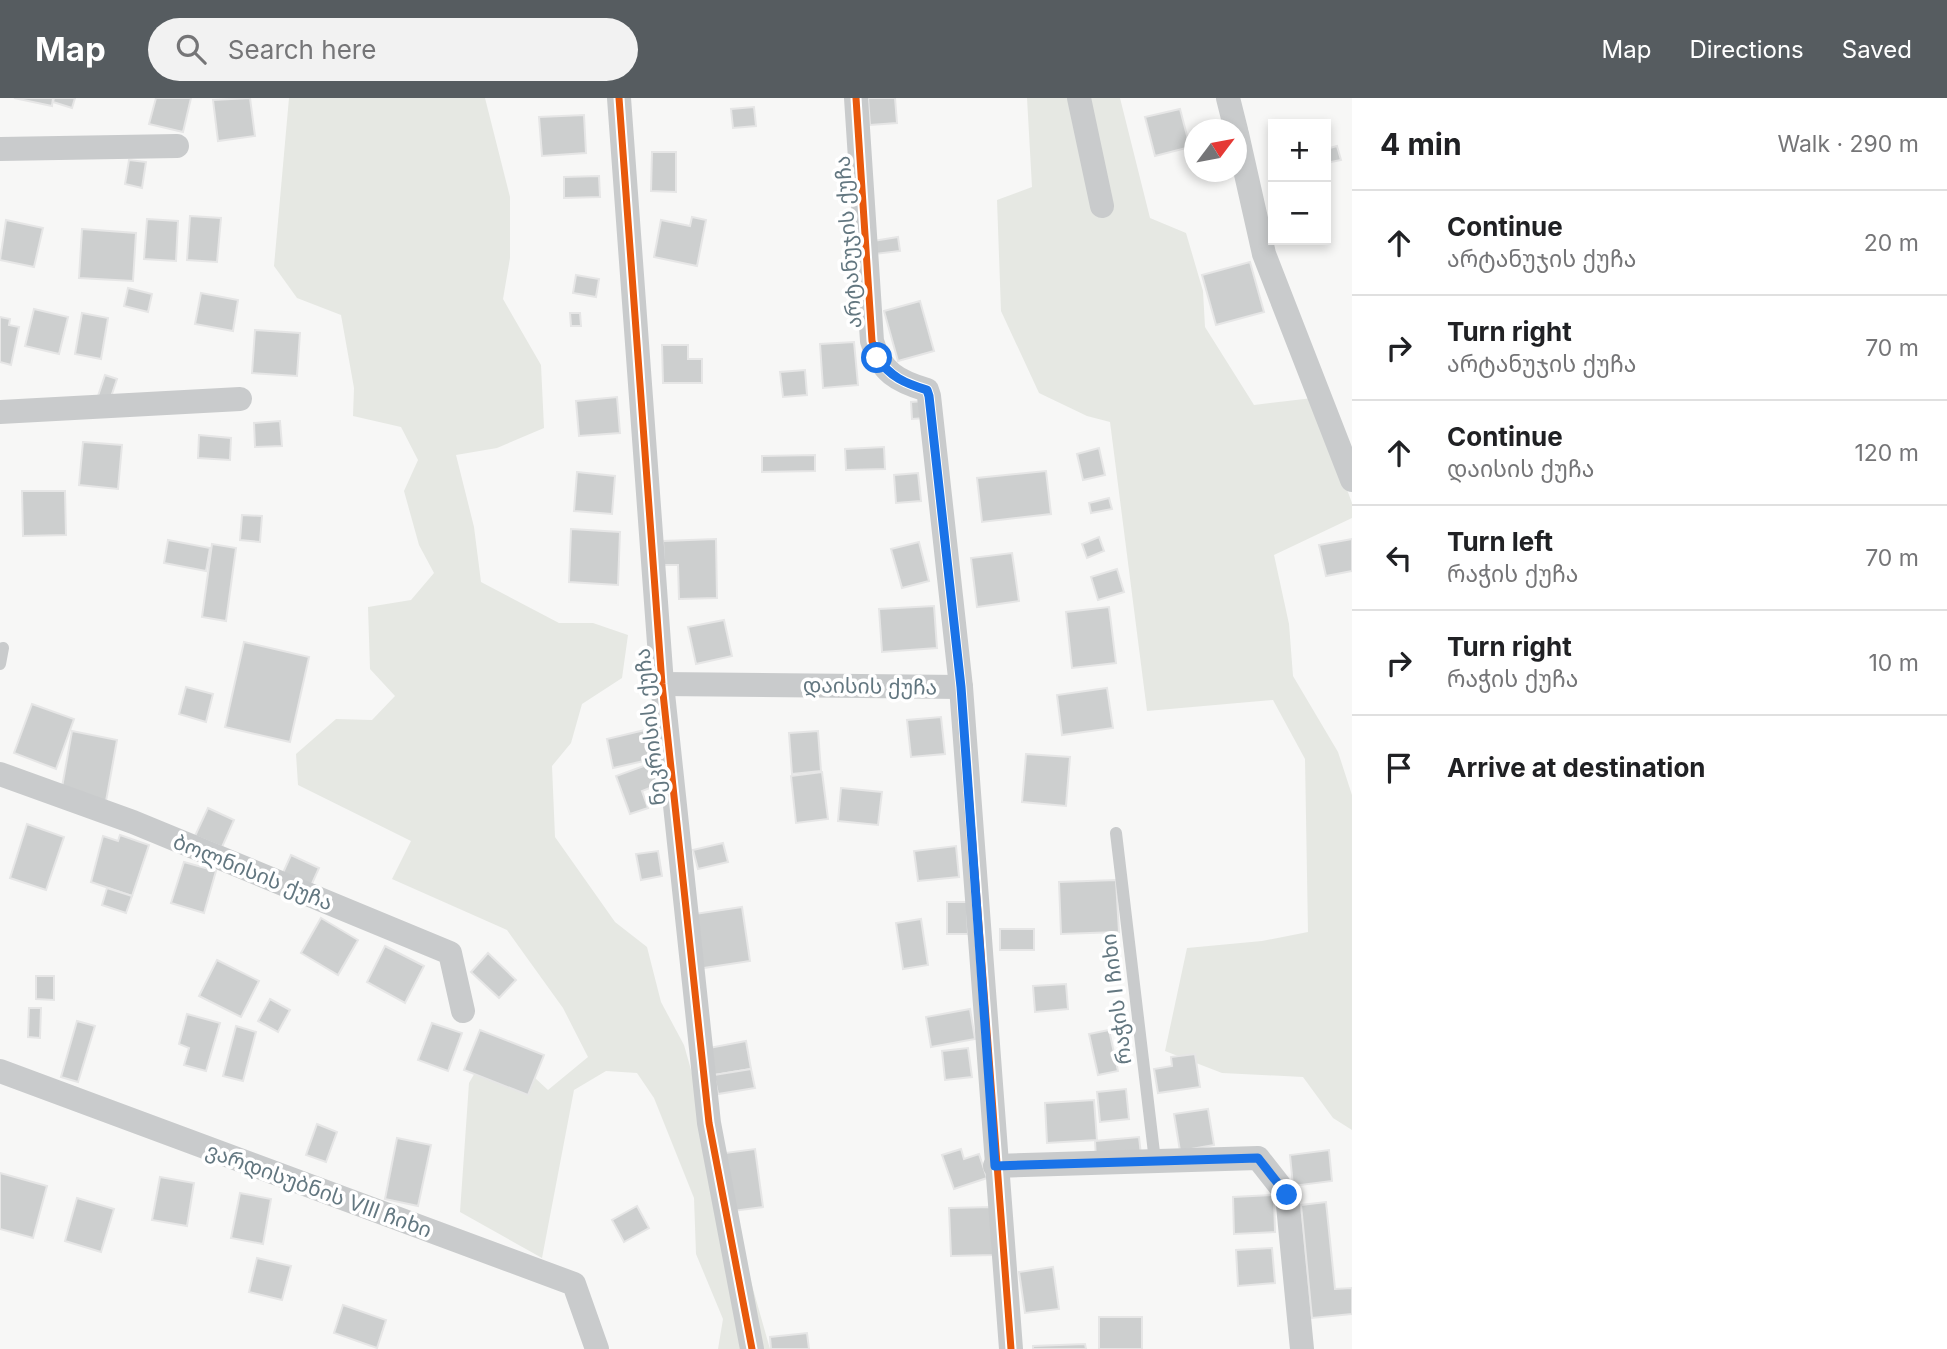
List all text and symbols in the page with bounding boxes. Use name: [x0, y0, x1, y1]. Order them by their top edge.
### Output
search box: [148, 18, 638, 81]
text: Map: [35, 29, 106, 69]
icon: search: [172, 30, 210, 68]
text: Search here: [228, 34, 376, 65]
text: Map: [1602, 35, 1651, 64]
text: Directions: [1689, 35, 1804, 64]
text: Saved: [1842, 35, 1912, 64]
north arrow: [1184, 119, 1247, 182]
map controls: [1268, 119, 1331, 245]
button: +: [1268, 119, 1331, 182]
text: 4 min: [1380, 126, 1462, 162]
text: Walk · 290 m: [1777, 130, 1919, 158]
street label: არტანუჯის ქუჩა: [830, 155, 866, 329]
button: −: [1268, 182, 1331, 245]
text: Continue: [1447, 211, 1563, 242]
icon: ahead: [1380, 224, 1418, 262]
text: 20 m: [1864, 229, 1919, 257]
text: არტანუჯის ქუჩა: [1447, 245, 1636, 273]
text: Turn right: [1447, 316, 1572, 347]
icon: right: [1380, 329, 1418, 367]
text: 70 m: [1865, 334, 1919, 362]
route start: [861, 342, 892, 373]
text: არტანუჯის ქუჩა: [1447, 350, 1636, 378]
text: Continue: [1447, 421, 1563, 452]
icon: ahead: [1380, 434, 1418, 472]
text: 120 m: [1854, 439, 1919, 467]
text: დაისის ქუჩა: [1447, 455, 1594, 483]
text: Turn left: [1447, 526, 1553, 557]
icon: left: [1380, 539, 1418, 577]
text: 70 m: [1865, 544, 1919, 572]
text: რაჭის ქუჩა: [1447, 560, 1578, 588]
text: Turn right: [1447, 631, 1572, 662]
icon: right: [1380, 644, 1418, 682]
street label: ნეკრისის ქუჩა: [629, 647, 671, 807]
text: 10 m: [1869, 649, 1919, 677]
text: რაჭის ქუჩა: [1447, 665, 1578, 693]
street label: დაისის ქუჩა: [803, 672, 937, 701]
icon: arrive: [1380, 749, 1418, 787]
text: Arrive at destination: [1447, 752, 1706, 783]
street label: ბოლნისის ქუჩა: [169, 829, 336, 916]
street label: რაჭის I ჩიხი: [1096, 932, 1136, 1066]
street label: ვარდისუბნის VIII ჩიხი: [202, 1137, 435, 1243]
route end: [1271, 1179, 1302, 1210]

